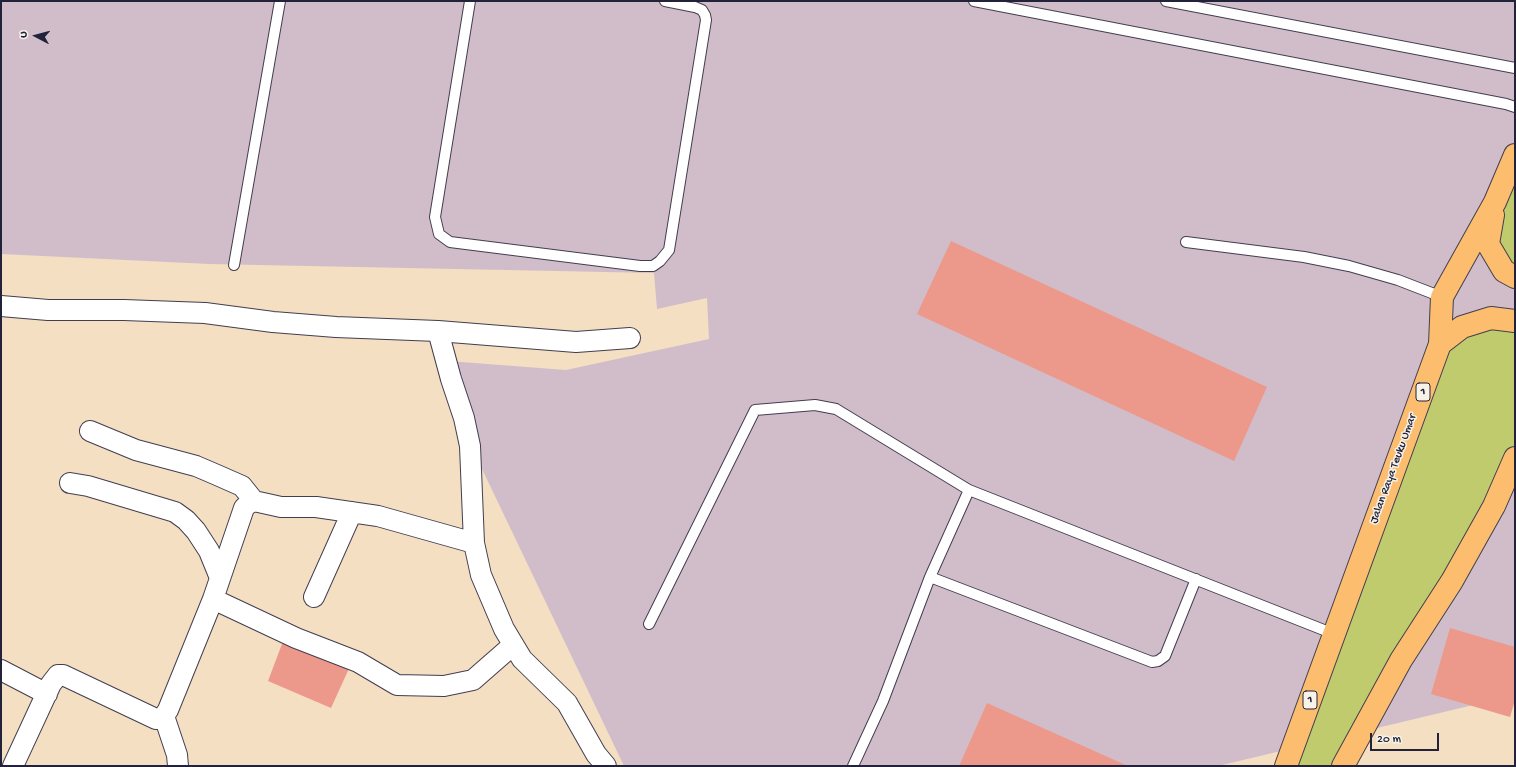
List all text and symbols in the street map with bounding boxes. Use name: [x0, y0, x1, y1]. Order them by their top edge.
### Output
north arrow: [16, 16, 56, 56]
text: U: [18, 31, 30, 39]
road number: 1: [1416, 383, 1430, 401]
street label: Jalan Raya Teuku Umar: [1367, 412, 1421, 526]
road number: 1: [1303, 691, 1317, 709]
scale bar: [1372, 725, 1441, 751]
text: 20 m: [1377, 733, 1401, 747]

